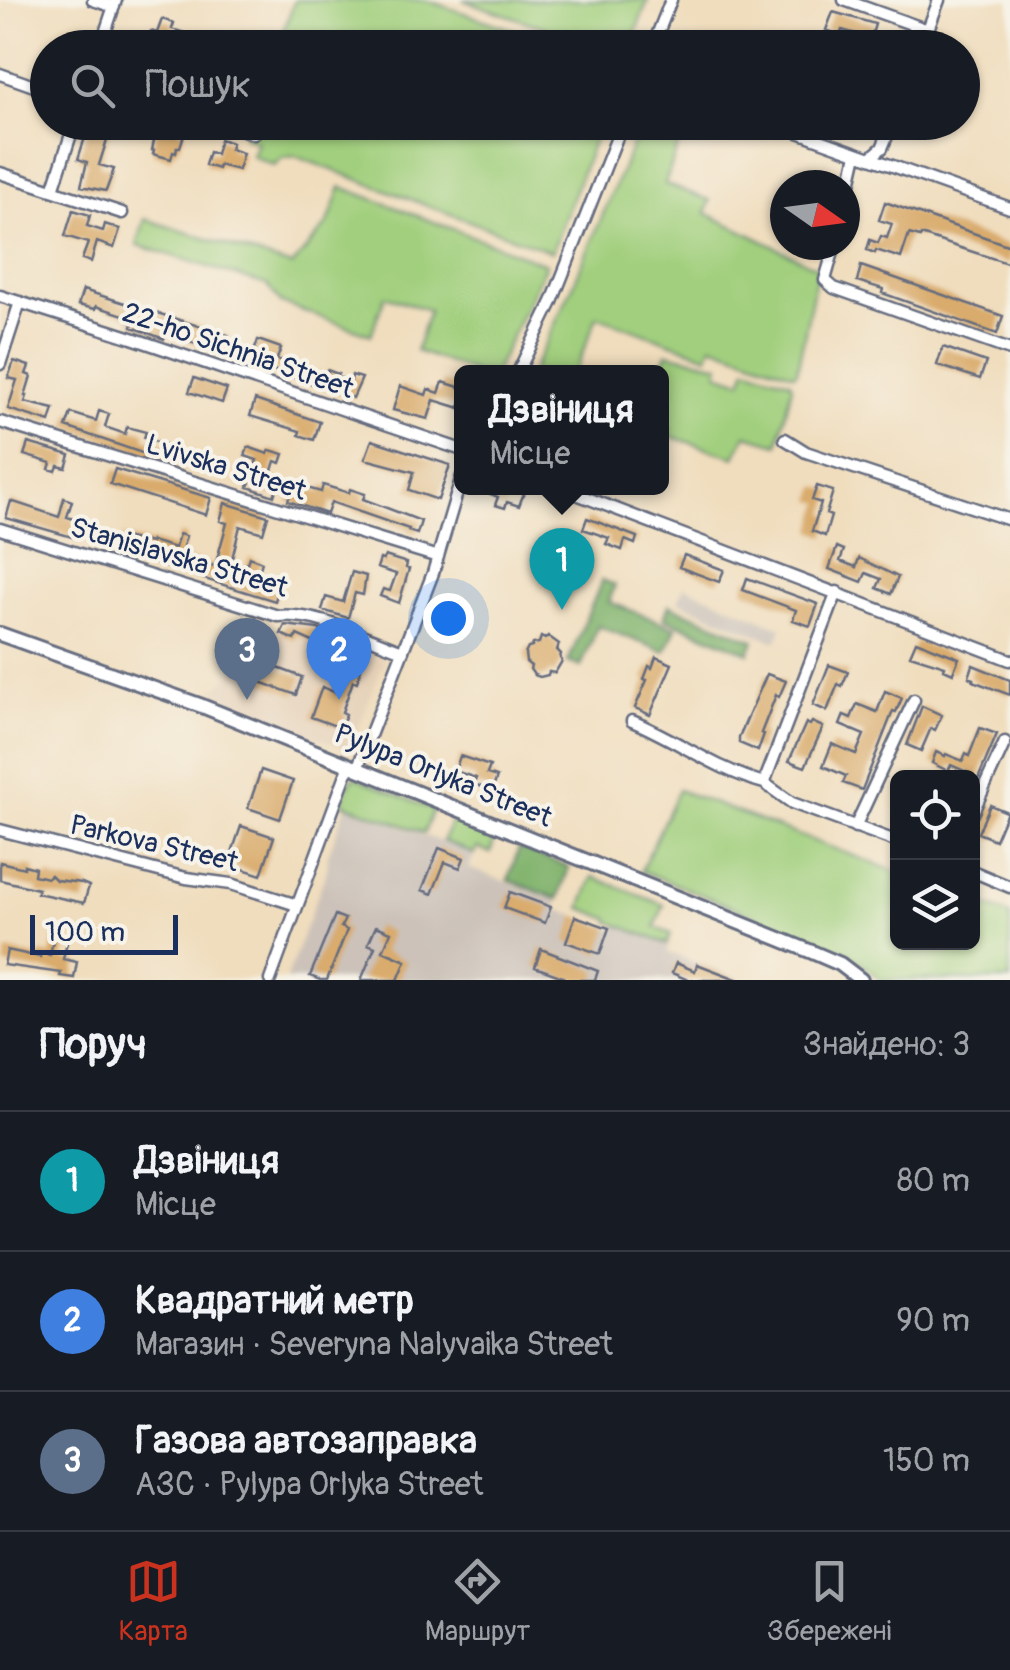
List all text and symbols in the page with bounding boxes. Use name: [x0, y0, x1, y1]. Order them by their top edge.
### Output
search box: [30, 30, 980, 140]
icon: search: [65, 58, 120, 113]
text: Пошук: [145, 61, 251, 109]
north arrow: [770, 170, 860, 260]
street label: 22-ho Sichnia Street: [118, 295, 359, 407]
popup: [454, 365, 669, 495]
text: Дзвіниця: [489, 386, 634, 434]
street label: Lvivska Street: [141, 427, 311, 509]
text: Місце: [489, 434, 570, 474]
street label: Stanislavska Street: [66, 510, 292, 606]
pin: 1: [530, 528, 594, 610]
your location: [423, 593, 474, 644]
pin: 3: [214, 618, 280, 700]
pin: 2: [306, 618, 372, 700]
street label: Pylypa Orlyka Street: [329, 716, 558, 836]
map controls: [890, 770, 980, 950]
button: locate: [890, 770, 980, 860]
street label: Parkova Street: [66, 808, 242, 881]
button: layers: [890, 860, 980, 950]
scale bar: [30, 910, 178, 954]
text: 100 m: [45, 915, 125, 950]
text: Поруч: [40, 1019, 147, 1071]
text: Знайдено: 3: [803, 1025, 970, 1065]
text: Дзвіниця: [135, 1137, 279, 1185]
text: 1: [66, 1161, 79, 1201]
text: 80 m: [897, 1161, 970, 1201]
text: Місце: [135, 1185, 216, 1225]
text: Квадратний метр: [135, 1277, 414, 1325]
text: 2: [64, 1301, 81, 1341]
text: 90 m: [896, 1301, 970, 1341]
text: Магазин · Severyna Nalyvaika Street: [135, 1325, 613, 1365]
text: Газова автозаправка: [135, 1417, 477, 1465]
text: 3: [64, 1441, 81, 1481]
text: 150 m: [883, 1441, 970, 1481]
text: АЗС · Pylypa Orlyka Street: [135, 1465, 483, 1505]
tab: Карта: [118, 1554, 188, 1649]
tab: Маршрут: [425, 1554, 530, 1649]
tab: Збережені: [767, 1554, 892, 1649]

